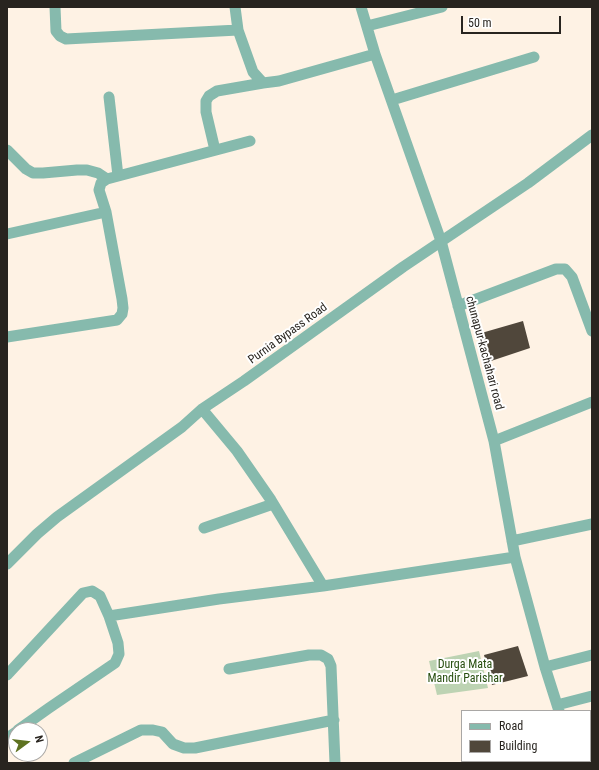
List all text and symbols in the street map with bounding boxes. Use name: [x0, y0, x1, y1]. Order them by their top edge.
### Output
scale bar: [463, 8, 563, 34]
text: 50 m: [468, 16, 492, 30]
street label: chunapur-kachahari road: [462, 295, 506, 411]
street label: Purnia Bypass Road: [246, 300, 330, 368]
park label: Durga Mata Mandir Parishar: [427, 658, 503, 686]
legend: [461, 710, 591, 762]
text: Road: [499, 719, 523, 733]
north arrow: [8, 722, 48, 762]
text: N: [32, 734, 46, 744]
text: Building: [499, 739, 537, 753]

